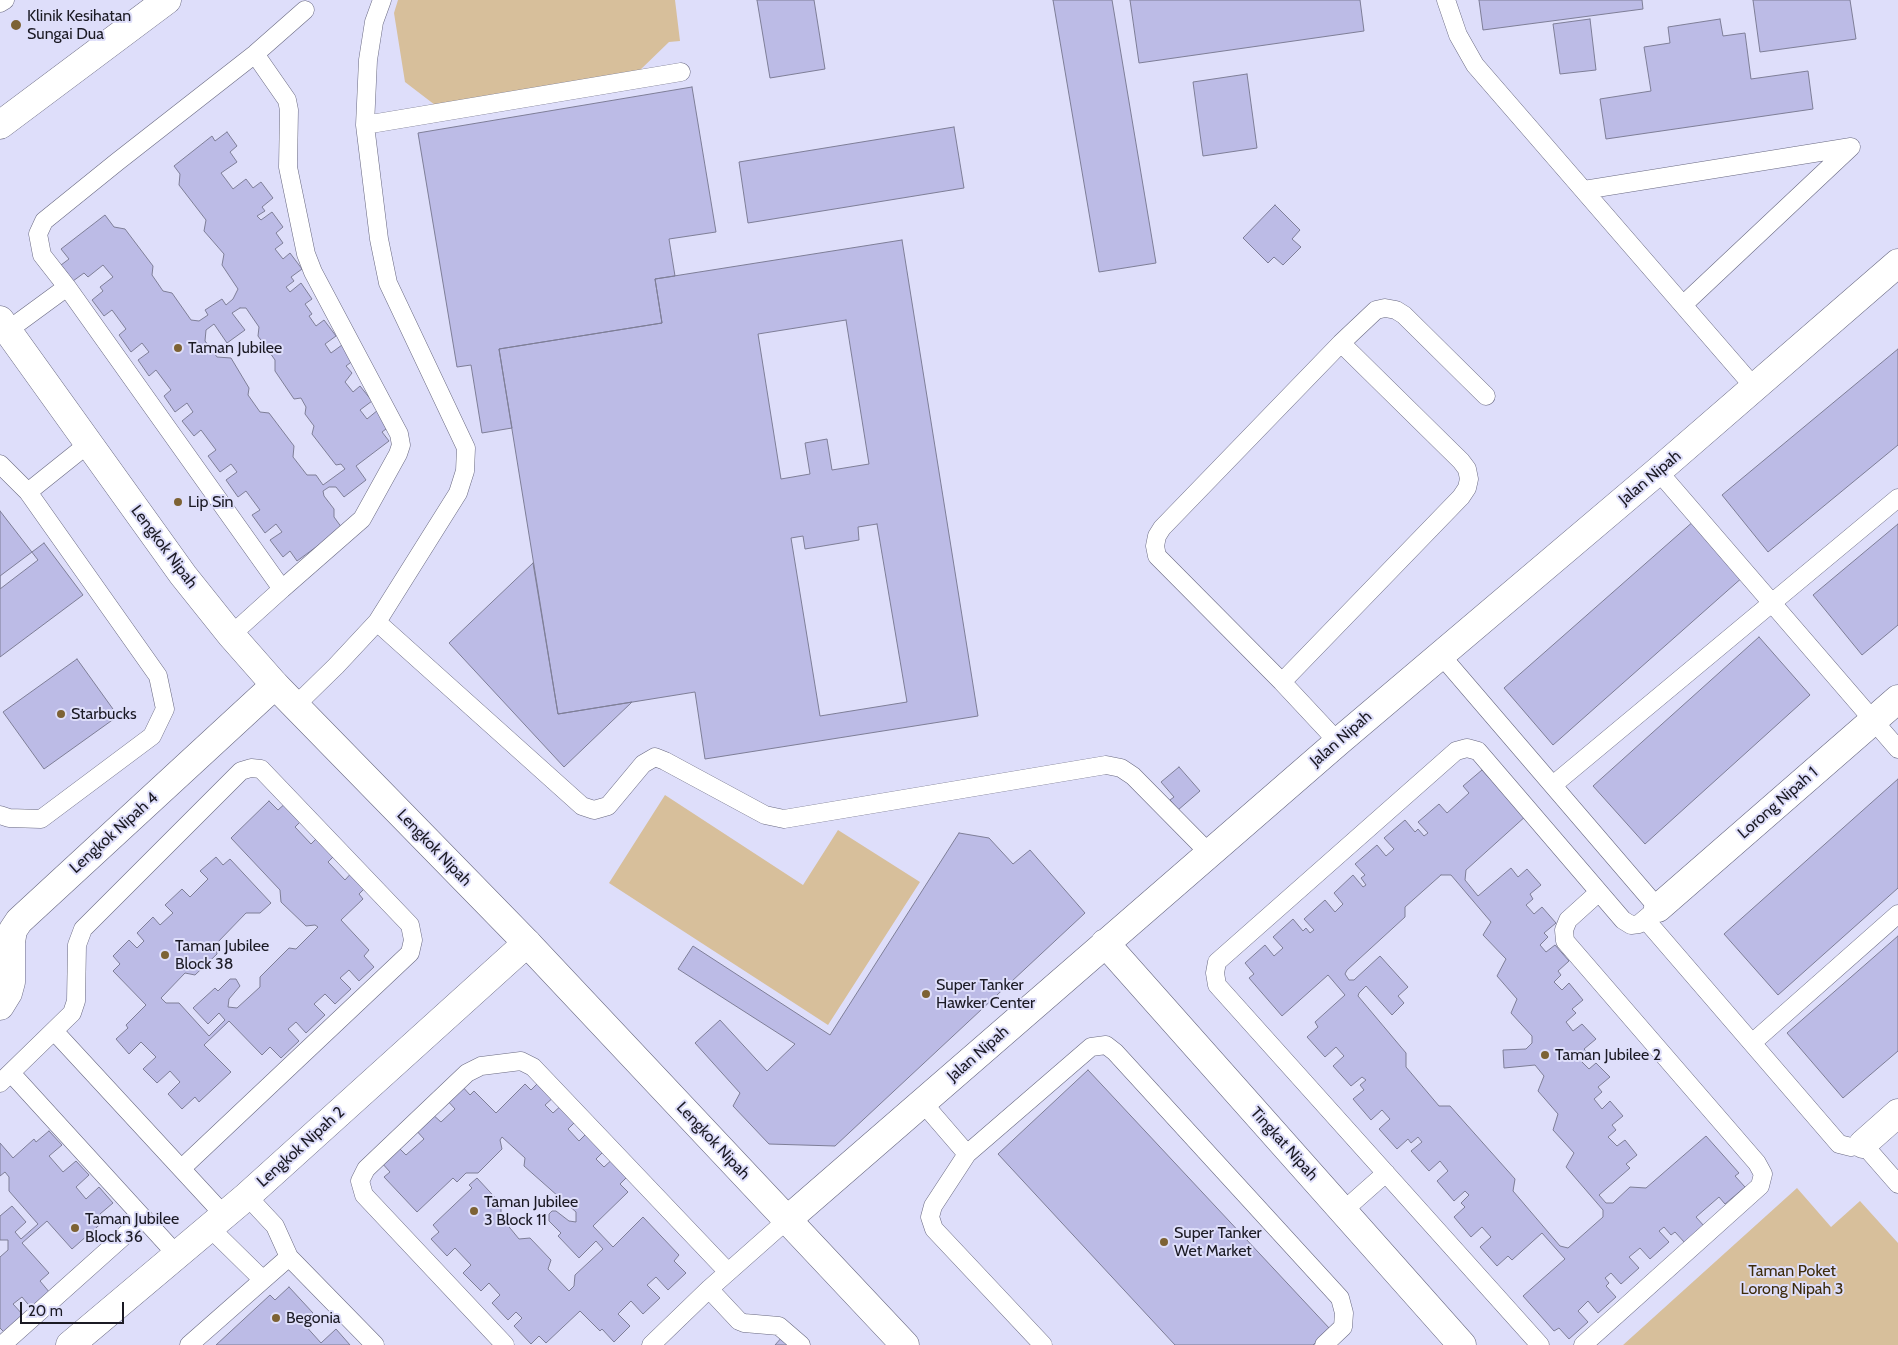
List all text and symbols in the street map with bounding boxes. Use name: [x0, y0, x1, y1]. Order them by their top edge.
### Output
place label: Klinik Kesihatan Sungai Dua: [27, 6, 131, 44]
marker: Klinik Kesihatan Sungai Dua: [9, 18, 23, 32]
place label: Taman Jubilee: [188, 338, 282, 358]
marker: Taman Jubilee: [172, 342, 184, 354]
street label: Jalan Nipah: [1615, 446, 1685, 510]
place label: Lip Sin: [188, 492, 234, 512]
marker: Lip Sin: [172, 496, 184, 508]
street label: Lengkok Nipah: [127, 502, 201, 592]
place label: Starbucks: [71, 704, 137, 724]
street label: Jalan Nipah: [1306, 707, 1376, 771]
marker: Starbucks: [55, 708, 67, 720]
street label: Lorong Nipah 1: [1734, 763, 1822, 843]
street label: Lengkok Nipah 4: [66, 788, 162, 878]
street label: Lengkok Nipah: [393, 806, 475, 890]
place label: Taman Jubilee Block 38: [175, 936, 269, 974]
marker: Taman Jubilee Block 38: [159, 949, 171, 961]
place label: Super Tanker Hawker Center: [936, 975, 1035, 1013]
marker: Super Tanker Hawker Center: [920, 988, 932, 1000]
street label: Jalan Nipah: [943, 1022, 1013, 1086]
place label: Taman Jubilee 2: [1555, 1045, 1661, 1065]
marker: Taman Jubilee 2: [1539, 1049, 1551, 1061]
street label: Lengkok Nipah: [672, 1098, 754, 1184]
street label: Lengkok Nipah 2: [253, 1103, 349, 1191]
street label: Tingkat Nipah: [1246, 1103, 1322, 1185]
place label: Taman Jubilee 3 Block 11: [484, 1192, 578, 1230]
marker: Taman Jubilee 3 Block 11: [468, 1205, 480, 1217]
place label: Taman Jubilee Block 36: [85, 1209, 179, 1247]
marker: Taman Jubilee Block 36: [69, 1222, 81, 1234]
place label: Super Tanker Wet Market: [1174, 1223, 1262, 1261]
marker: Super Tanker Wet Market: [1158, 1236, 1170, 1248]
park label: Taman Poket Lorong Nipah 3: [1741, 1261, 1843, 1299]
scale bar: [22, 1292, 126, 1324]
text: 20 m: [28, 1302, 63, 1320]
place label: Begonia: [286, 1308, 341, 1328]
marker: Begonia: [270, 1312, 282, 1324]

